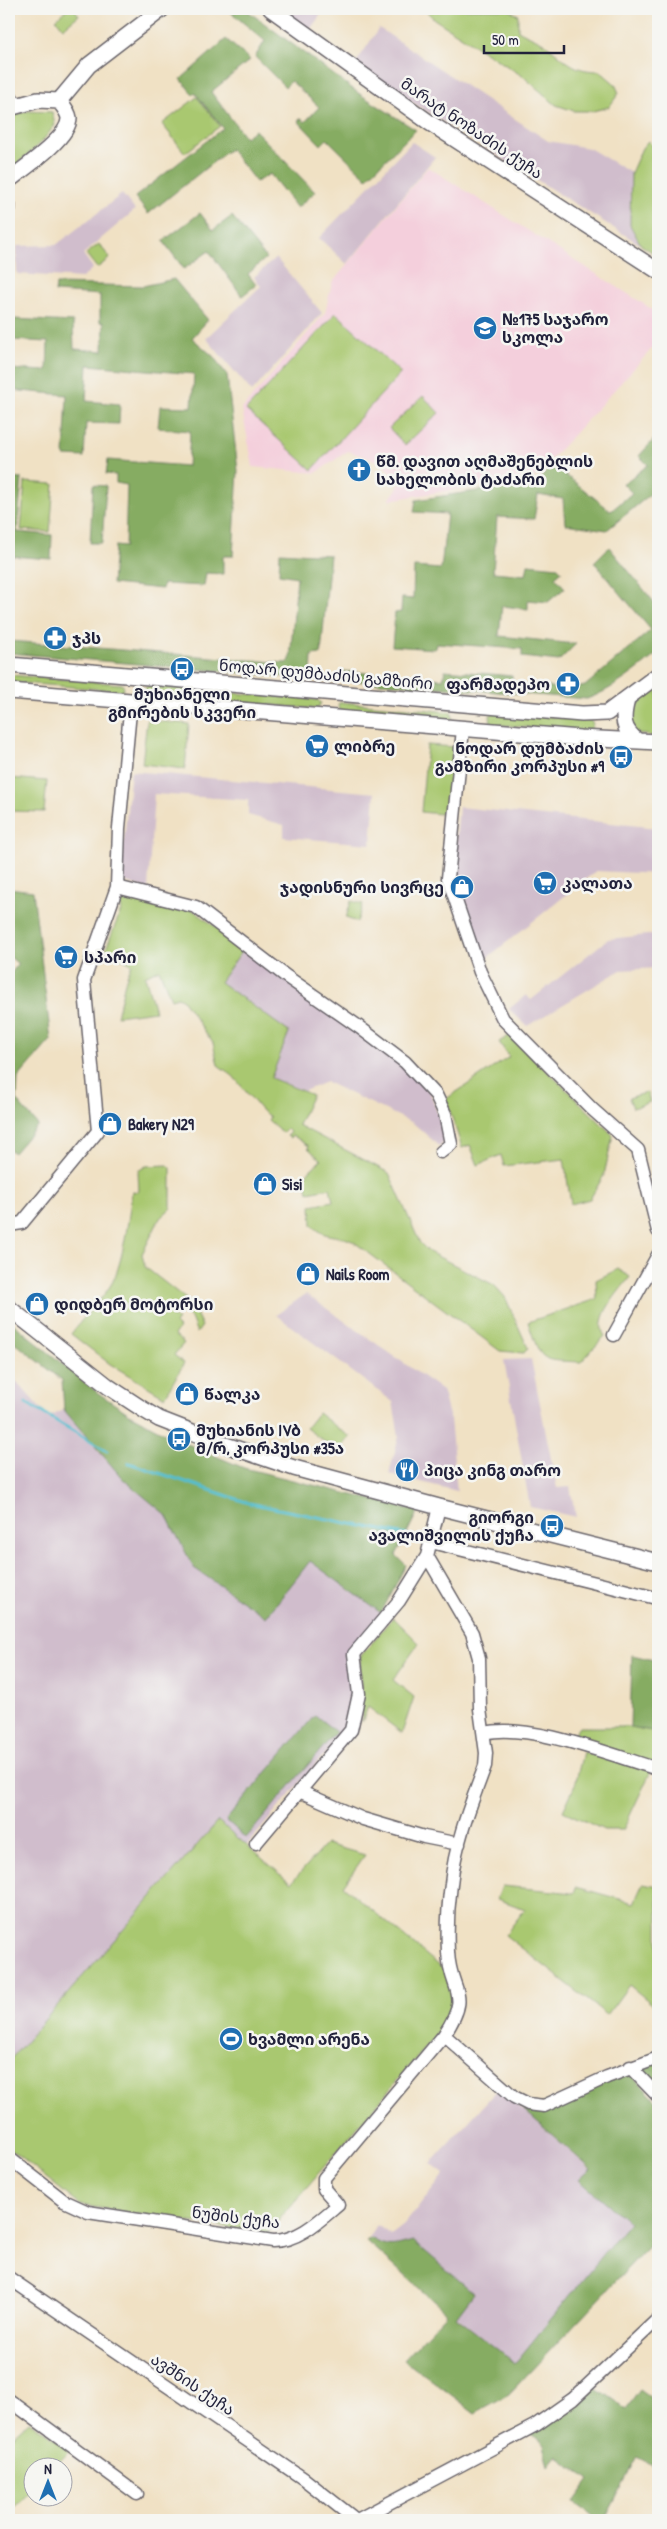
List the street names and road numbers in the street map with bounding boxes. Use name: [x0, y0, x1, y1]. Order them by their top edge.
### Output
street label: მარატ ნოზაძის ქუჩა: [397, 72, 547, 184]
street label: ნოდარ დუმბაძის გამზირი: [218, 654, 434, 694]
street label: ნუშის ქუჩა: [191, 2201, 281, 2233]
street label: ავშნის ქუჩა: [147, 2348, 239, 2420]

